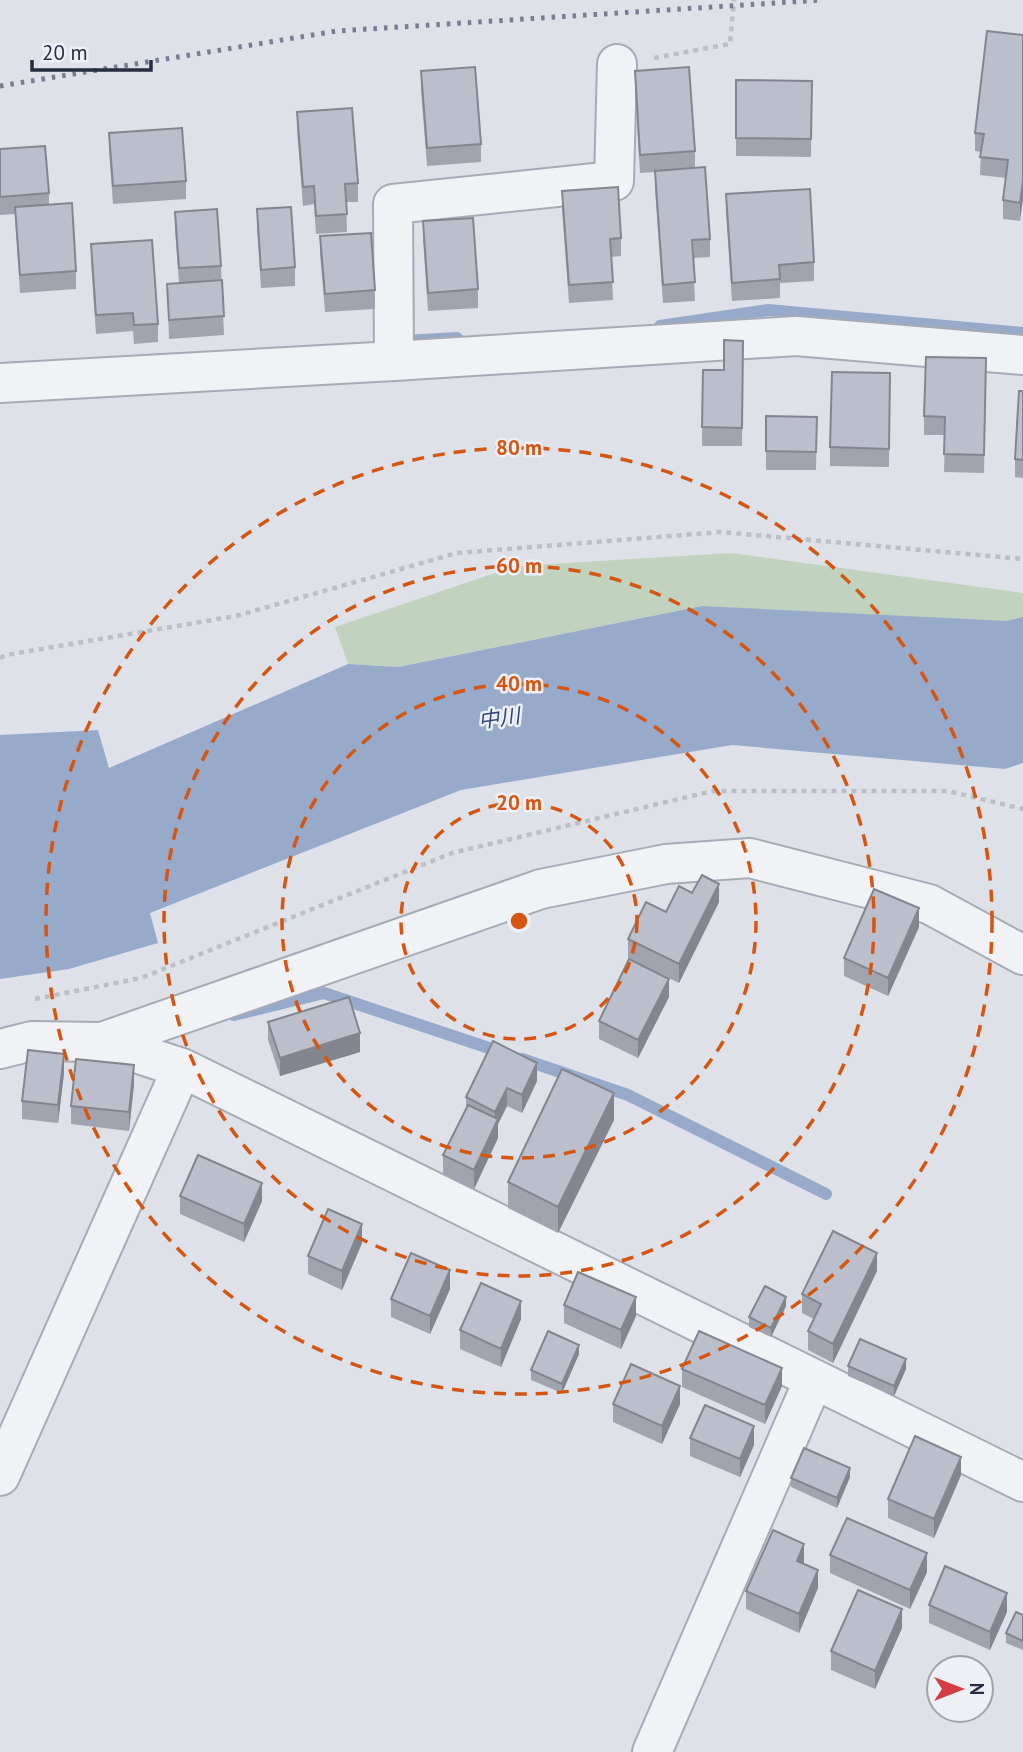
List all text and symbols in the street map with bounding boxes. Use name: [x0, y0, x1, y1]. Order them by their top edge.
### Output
scale bar: [32, 28, 150, 72]
text: 20 m: [42, 39, 88, 66]
text: 80 m: [496, 434, 542, 461]
text: 60 m: [496, 552, 542, 579]
text: 40 m: [496, 670, 542, 697]
water label: 中川: [476, 701, 524, 734]
text: 20 m: [496, 789, 542, 816]
centre of rings: [507, 909, 531, 933]
north arrow: [925, 1654, 995, 1724]
text: N: [965, 1683, 989, 1695]

